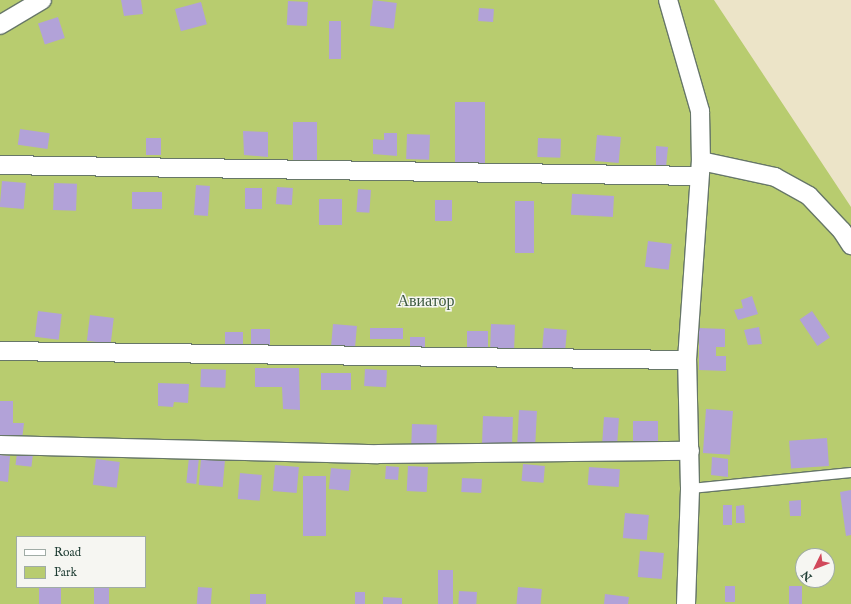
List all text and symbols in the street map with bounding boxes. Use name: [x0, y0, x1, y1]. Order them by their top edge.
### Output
park label: Авиатор: [397, 292, 455, 312]
legend: [16, 536, 146, 588]
text: Road: [54, 545, 81, 560]
north arrow: [795, 548, 835, 588]
text: Park: [54, 565, 77, 580]
text: N: [799, 567, 815, 584]

